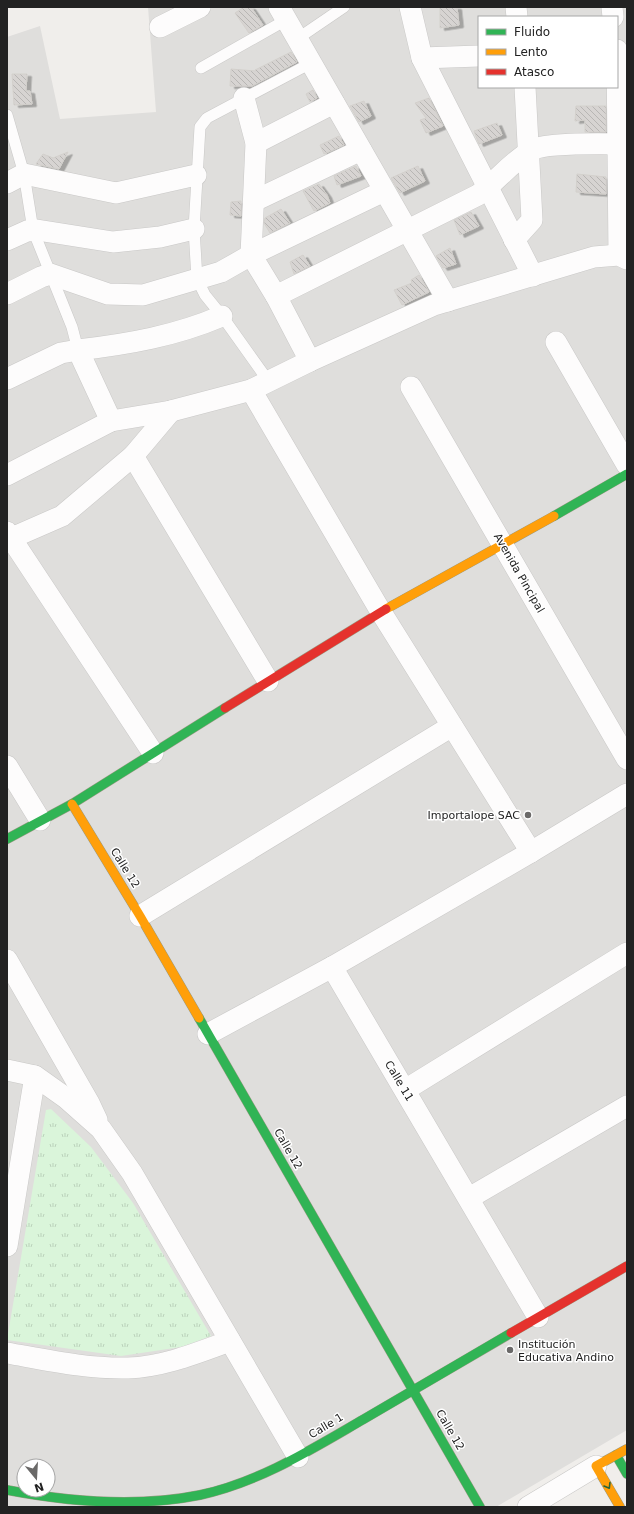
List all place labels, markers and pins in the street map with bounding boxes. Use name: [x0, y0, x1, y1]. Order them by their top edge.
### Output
place label: Importalope SAC: [428, 809, 520, 822]
marker: Importalope SAC: [523, 810, 533, 820]
place label: Institución Educativa Andino: [518, 1338, 614, 1364]
marker: Institución Educativa Andino: [505, 1345, 515, 1355]

